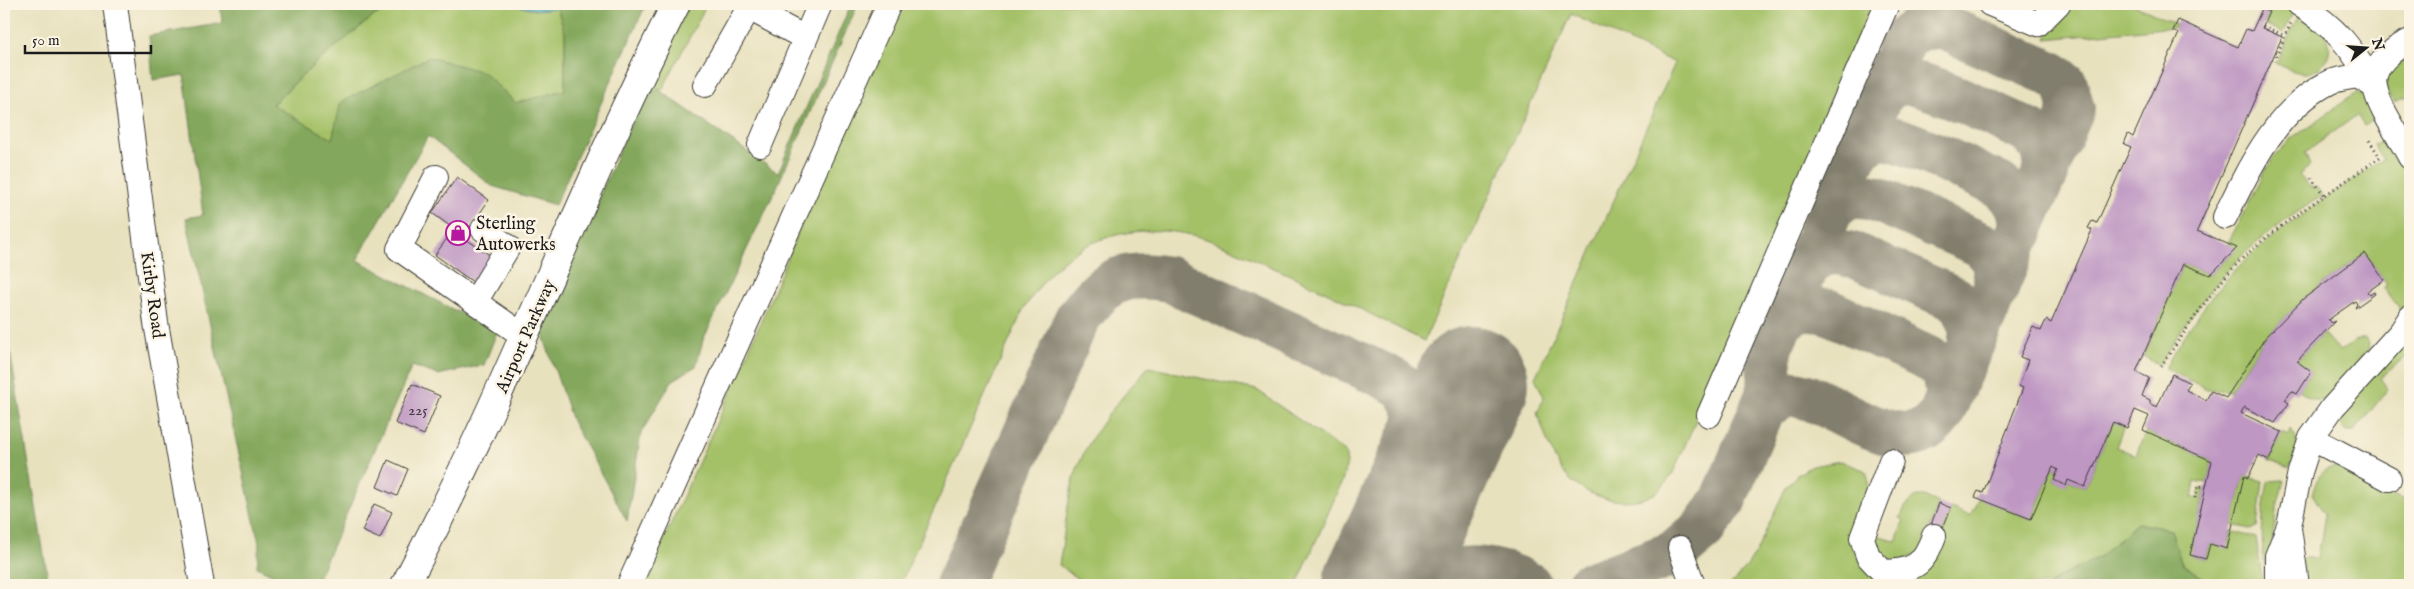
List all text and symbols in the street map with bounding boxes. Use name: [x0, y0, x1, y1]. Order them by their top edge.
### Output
scale bar: [25, 22, 151, 54]
north arrow: [2342, 22, 2392, 72]
text: 50 m: [32, 31, 60, 50]
text: N: [2367, 35, 2388, 53]
place label: Sterling Autowerks: [475, 213, 556, 257]
shop icon: Sterling Autowerks: [445, 220, 471, 246]
street label: Kirby Road: [134, 250, 169, 340]
street label: Airport Parkway: [491, 276, 562, 398]
house number: 225: [408, 401, 428, 420]

